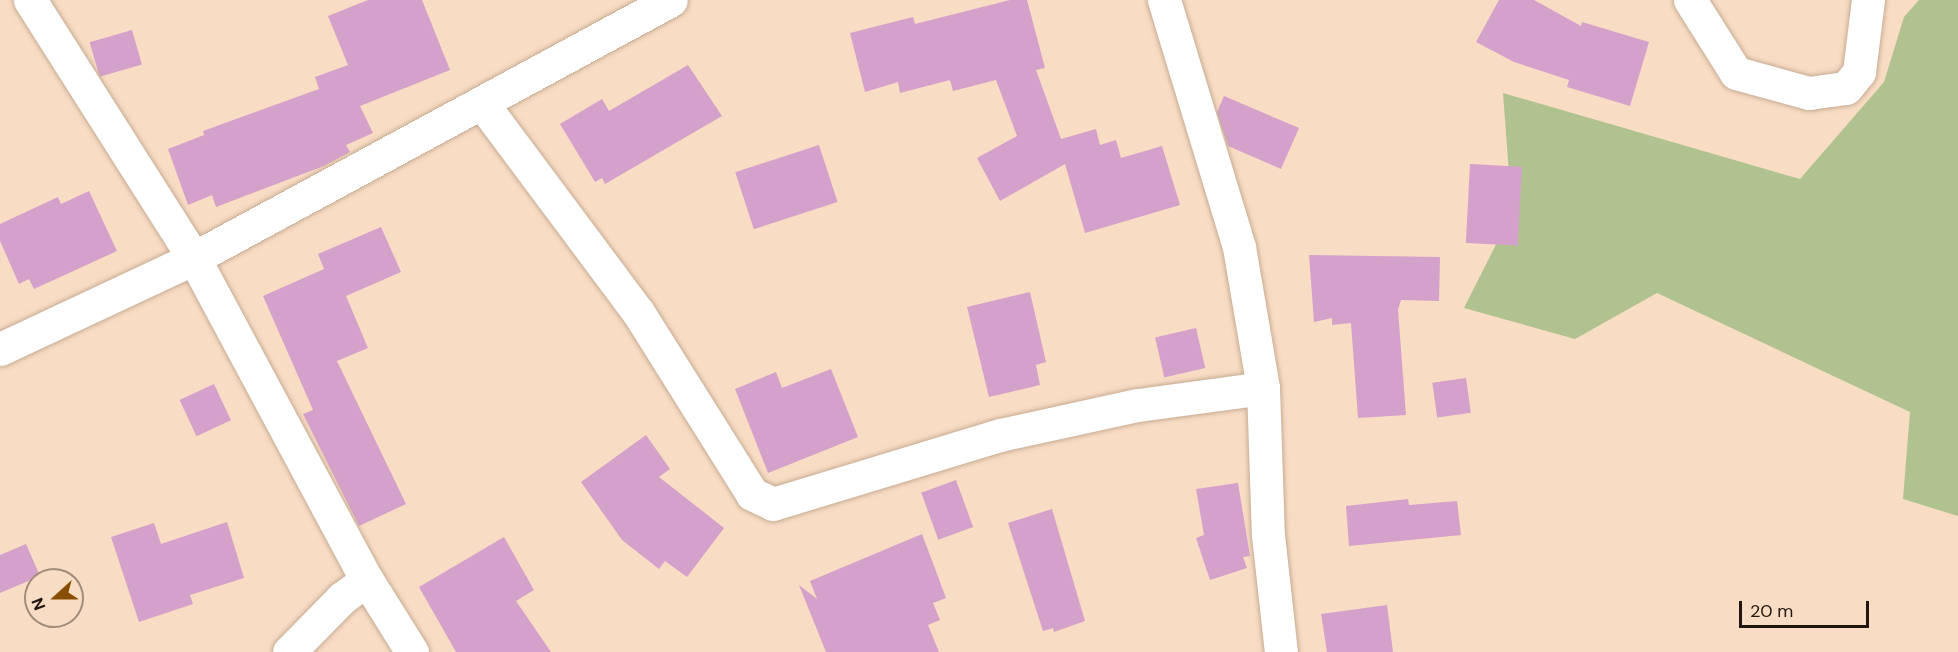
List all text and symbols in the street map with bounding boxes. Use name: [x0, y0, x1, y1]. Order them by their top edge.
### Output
north arrow: [24, 568, 84, 628]
scale bar: [1742, 589, 1872, 627]
text: N: [27, 595, 50, 613]
text: 20 m: [1750, 599, 1793, 623]

